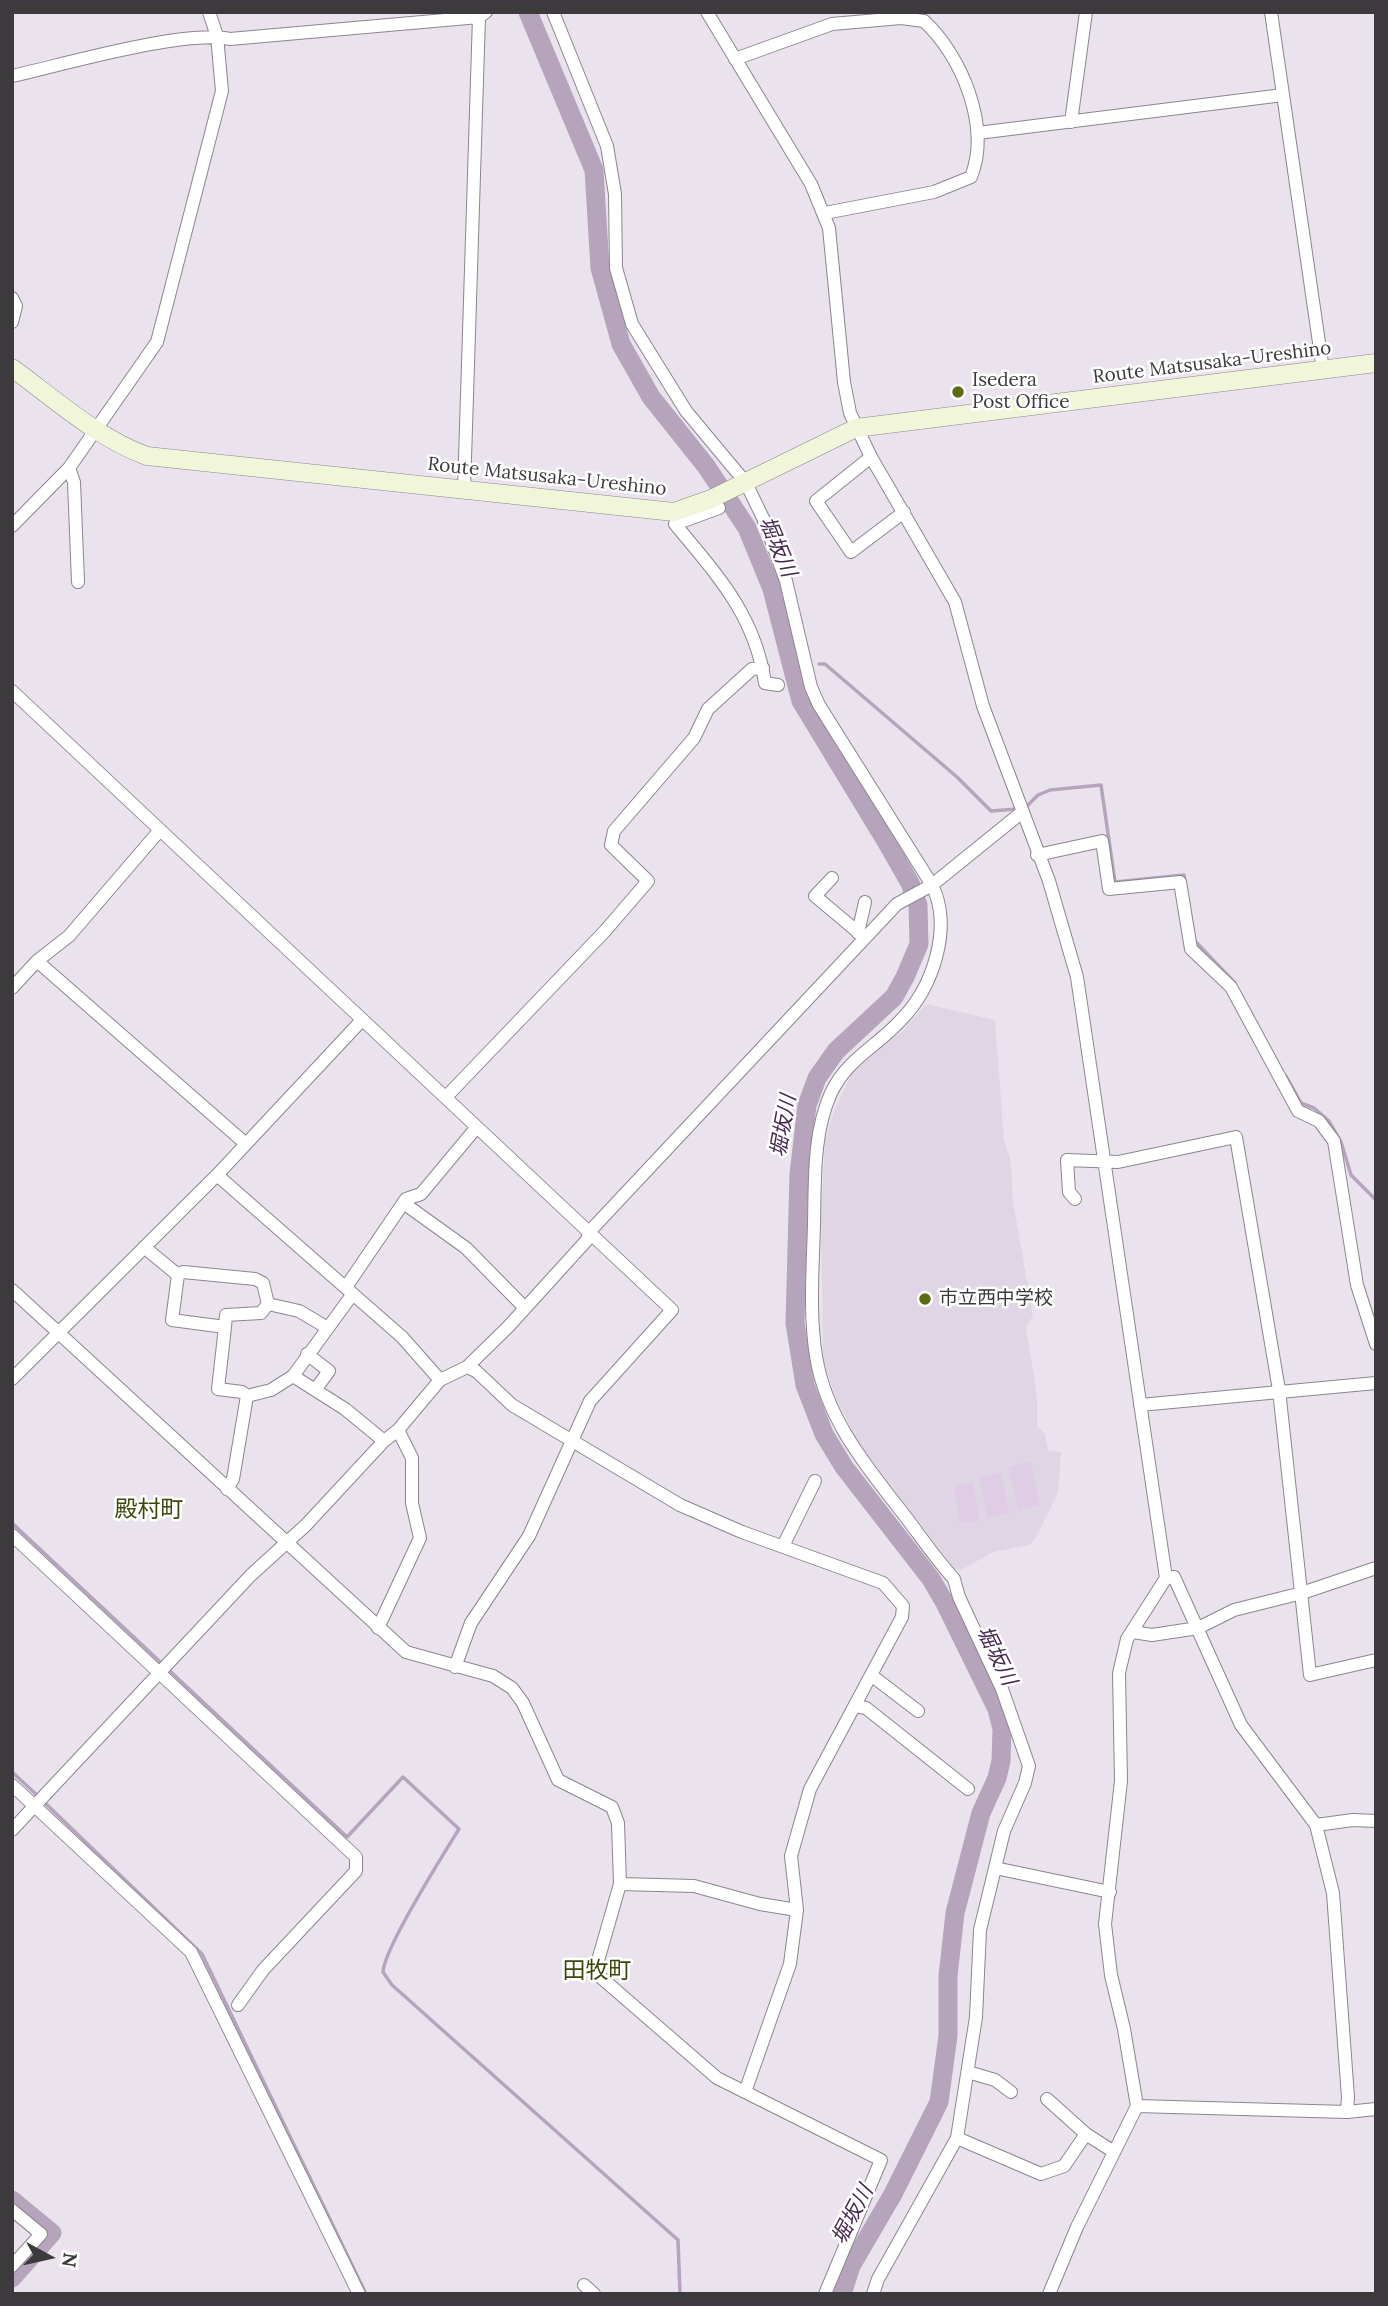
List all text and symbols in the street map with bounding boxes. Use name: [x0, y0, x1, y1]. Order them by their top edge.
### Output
street label: Route Matsusaka-Ureshino: [1091, 337, 1333, 389]
place label: Isedera Post Office: [972, 370, 1069, 414]
marker: Isedera Post Office: [950, 384, 966, 400]
street label: Route Matsusaka-Ureshino: [426, 453, 668, 501]
water label: 堀坂川: [753, 513, 801, 581]
water label: 堀坂川: [766, 1093, 802, 1159]
place label: 市立西中学校: [939, 1288, 1053, 1310]
marker: 市立西中学校: [917, 1291, 933, 1307]
district label: 殿村町: [115, 1496, 183, 1524]
water label: 堀坂川: [971, 1622, 1021, 1690]
district label: 田牧町: [563, 1957, 631, 1985]
water label: 堀坂川: [827, 2181, 879, 2249]
north arrow: [14, 2222, 84, 2292]
text: N: [57, 2251, 83, 2269]

